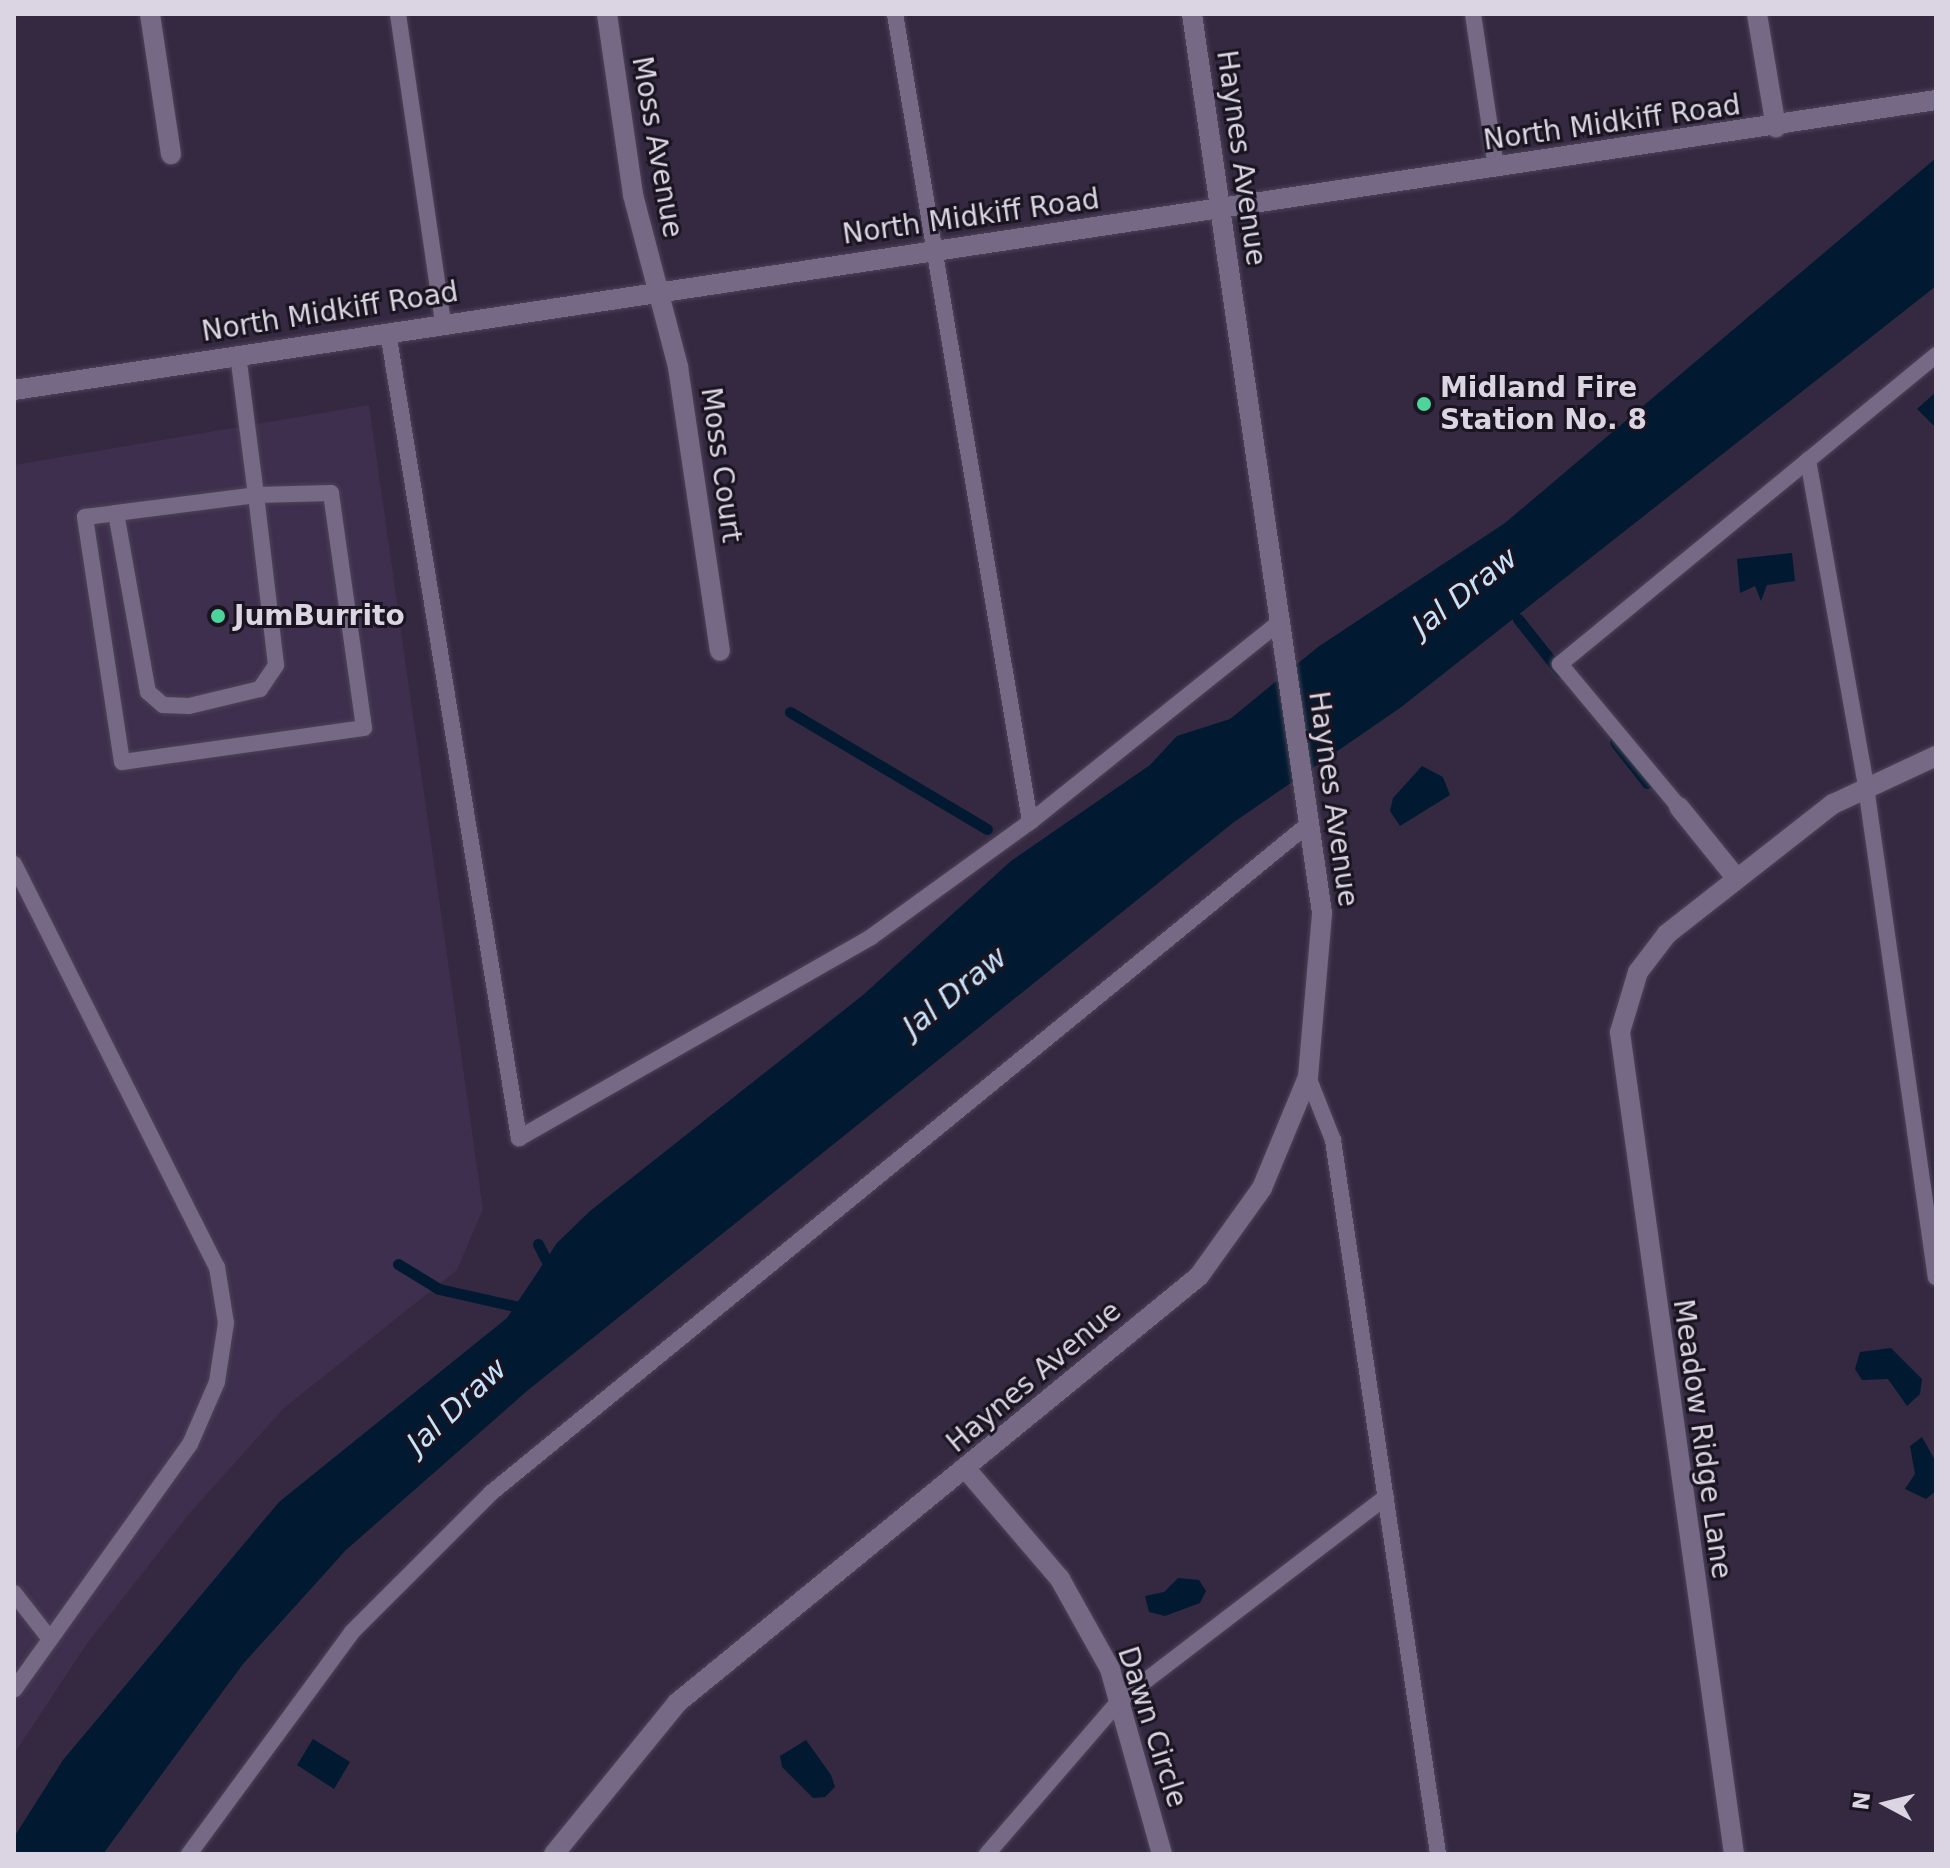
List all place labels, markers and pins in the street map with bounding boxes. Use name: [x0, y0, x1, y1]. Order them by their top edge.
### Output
place label: Midland Fire Station No. 8: [1440, 371, 1647, 437]
marker: Midland Fire Station No. 8: [1415, 395, 1433, 413]
place label: JumBurrito: [234, 599, 405, 633]
marker: JumBurrito: [209, 607, 227, 625]

